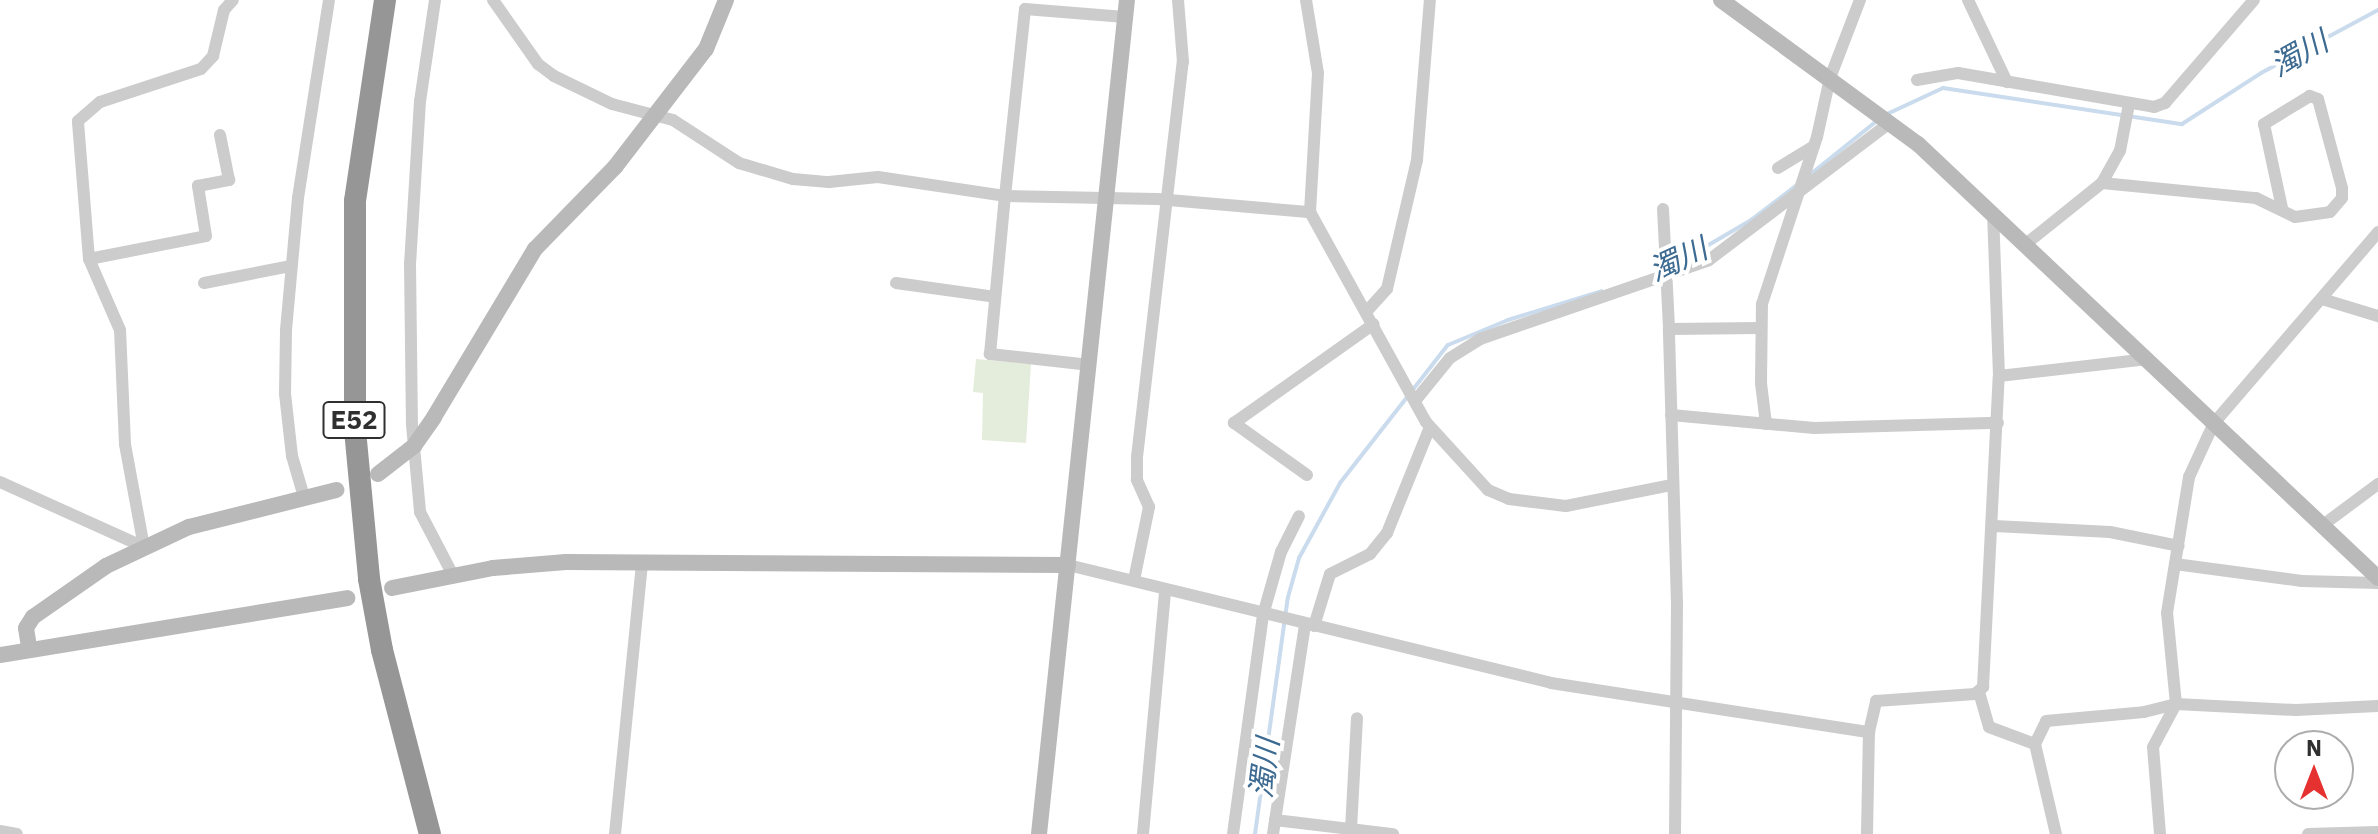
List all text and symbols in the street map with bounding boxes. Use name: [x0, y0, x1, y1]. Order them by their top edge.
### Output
water label: 濁川: [2264, 23, 2334, 83]
water label: 濁川: [1643, 230, 1713, 288]
road number: E52: [322, 398, 386, 442]
north arrow: [2274, 730, 2354, 810]
text: N: [2306, 733, 2322, 762]
water label: 濁川: [1242, 736, 1286, 800]

